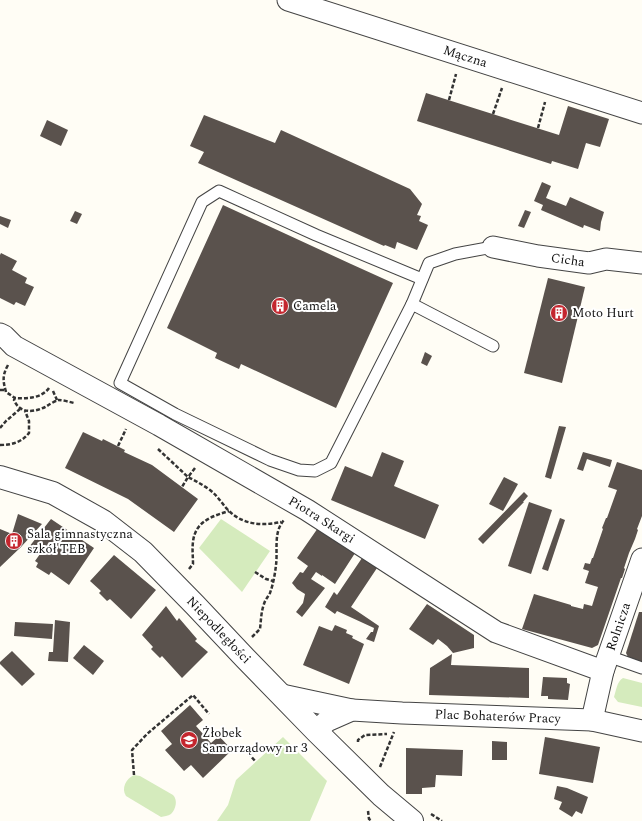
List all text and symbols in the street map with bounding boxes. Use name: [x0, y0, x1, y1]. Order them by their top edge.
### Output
street label: Mączna: [441, 40, 490, 73]
street label: Cicha: [550, 248, 586, 272]
building icon: Camela: [270, 296, 290, 316]
place label: Camela: [293, 296, 337, 316]
building icon: Moto Hurt: [549, 303, 569, 323]
place label: Moto Hurt: [572, 303, 634, 323]
street label: Piotra Skargi: [284, 491, 359, 548]
place label: Sala gimnastyczna szkół TEB: [27, 524, 133, 559]
building icon: Sala gimnastyczna szkół TEB: [4, 531, 24, 551]
street label: Niepodległości: [182, 592, 256, 668]
street label: Rolnicza: [601, 599, 636, 653]
street label: Plac Bohaterów Pracy: [434, 704, 562, 729]
place label: Żłobek Samorządowy nr 3: [202, 723, 308, 758]
school or university icon: Żłobek Samorządowy nr 3: [179, 730, 199, 750]

